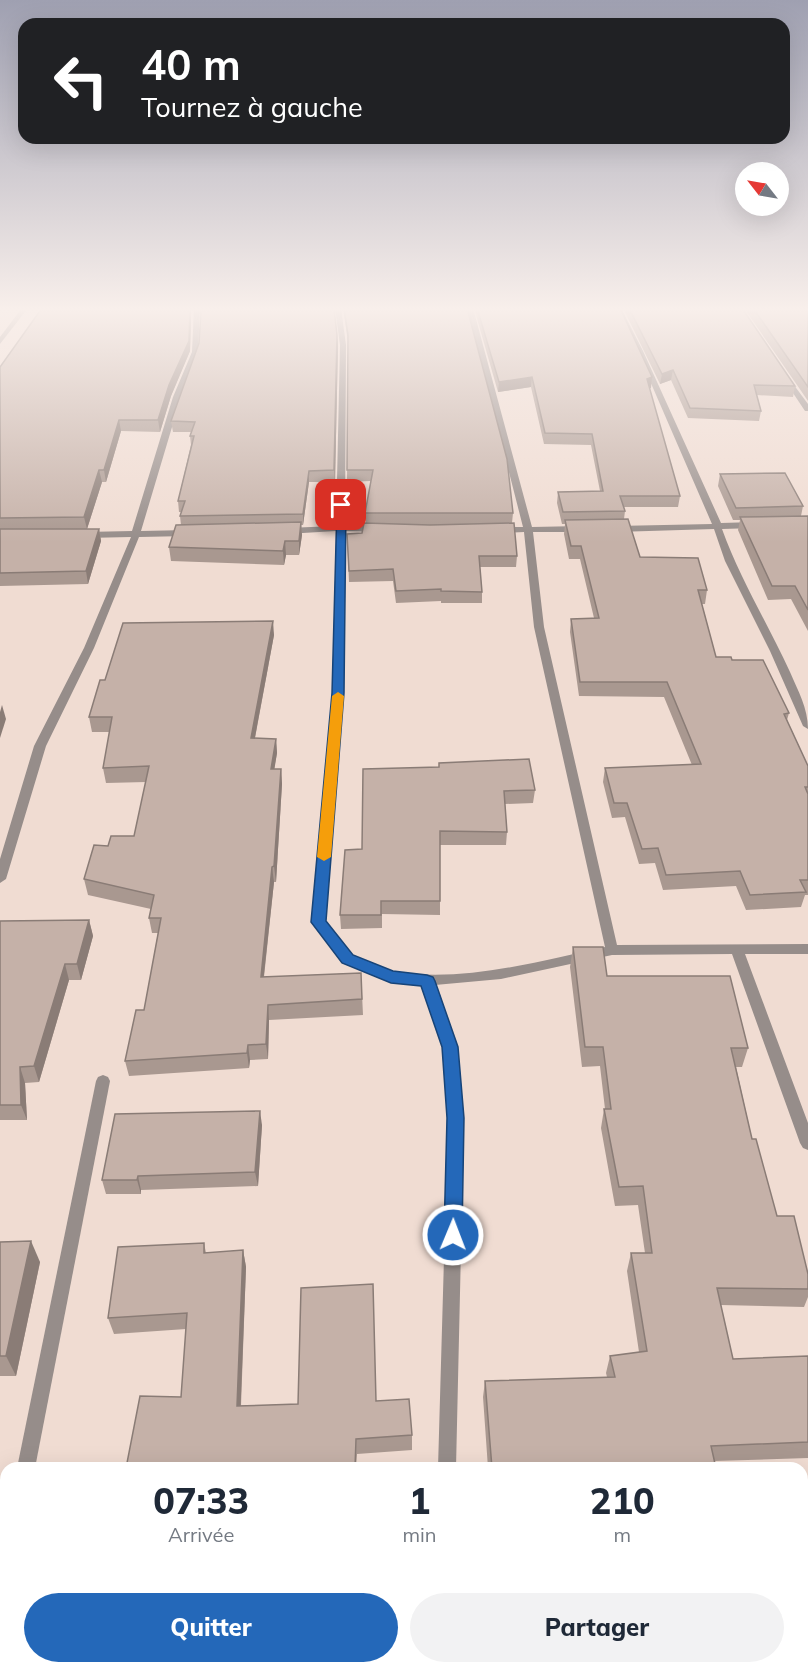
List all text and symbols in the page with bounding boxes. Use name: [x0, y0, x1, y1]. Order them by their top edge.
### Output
text: 40 m: [141, 38, 241, 91]
icon: left: [42, 42, 120, 120]
text: Tournez à gauche: [141, 90, 363, 124]
north arrow: [735, 162, 789, 216]
map controls: [735, 162, 789, 216]
pin: [315, 479, 366, 530]
icon: arrive: [324, 488, 357, 521]
position arrow: [421, 1203, 485, 1267]
text: 07:33: [153, 1478, 249, 1523]
text: 1: [409, 1478, 430, 1523]
text: 210: [590, 1478, 655, 1523]
text: Arrivée: [168, 1522, 234, 1547]
text: min: [402, 1522, 437, 1547]
text: m: [613, 1522, 631, 1547]
button: Quitter: [24, 1593, 398, 1662]
button: Partager: [410, 1593, 784, 1662]

